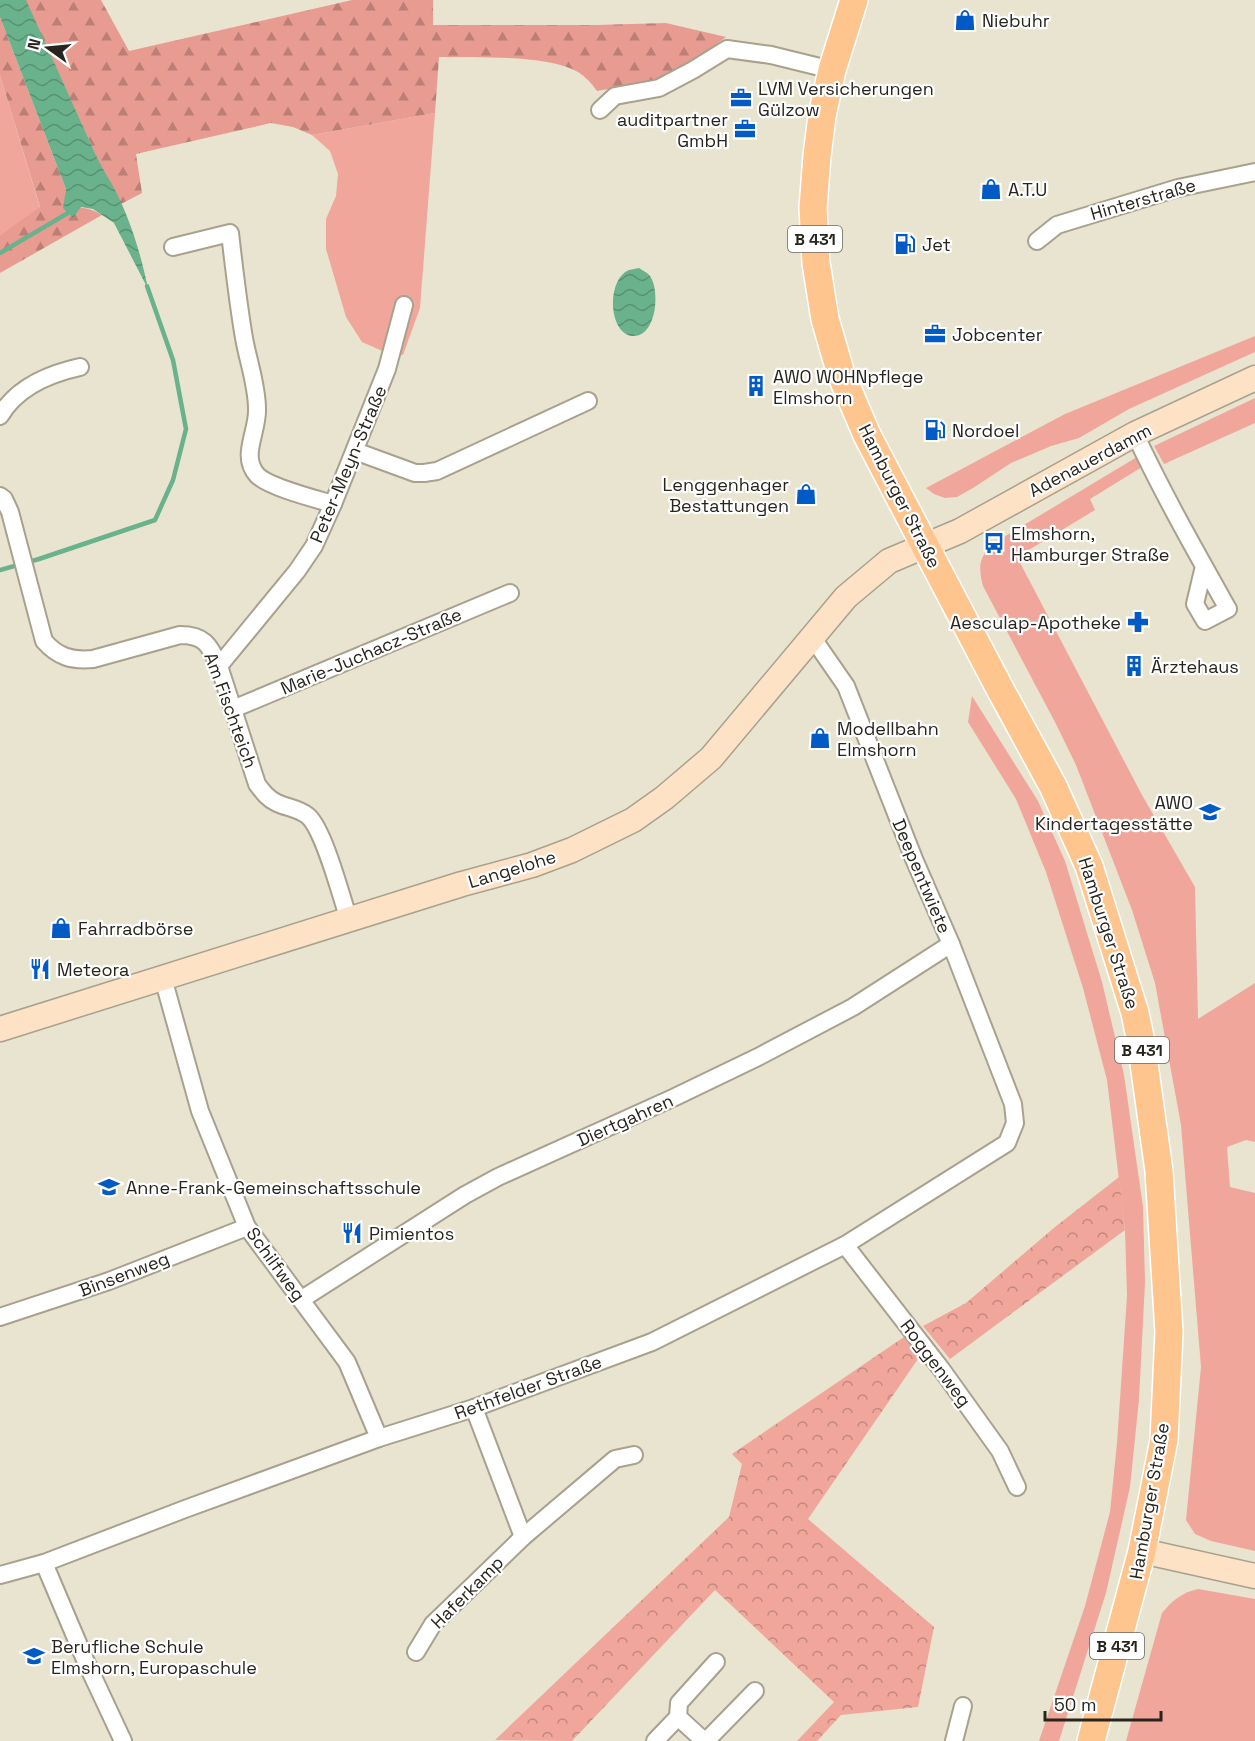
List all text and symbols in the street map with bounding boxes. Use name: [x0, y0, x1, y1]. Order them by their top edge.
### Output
shop icon: Niebuhr: [953, 8, 977, 32]
place label: Niebuhr: [982, 9, 1050, 32]
north arrow: [18, 18, 78, 78]
text: N: [22, 36, 46, 52]
place label: LVM Versicherungen Gülzow: [758, 77, 934, 121]
office icon: LVM Versicherungen Gülzow: [729, 86, 753, 110]
place label: auditpartner GmbH: [617, 108, 728, 152]
office icon: auditpartner GmbH: [733, 117, 757, 141]
street label: Hinterstraße: [1088, 173, 1198, 225]
shop icon: A.T.U: [979, 177, 1003, 201]
place label: A.T.U: [1008, 178, 1047, 201]
road number: B 431: [788, 226, 842, 252]
fuel station icon: Jet: [893, 232, 917, 256]
place label: Jet: [922, 233, 951, 256]
office icon: Jobcenter: [923, 322, 947, 346]
place label: Jobcenter: [952, 323, 1043, 346]
place label: AWO WOHNpflege Elmshorn: [773, 365, 924, 409]
building icon: AWO WOHNpflege Elmshorn: [744, 374, 768, 398]
street label: Peter-Meyn-Straße: [304, 382, 392, 546]
fuel station icon: Nordoel: [923, 418, 947, 442]
street label: Adenauerdamm: [1025, 418, 1155, 502]
place label: Nordoel: [952, 419, 1019, 442]
street label: Hamburger Straße: [854, 420, 946, 572]
place label: Lenggenhager Bestattungen: [663, 473, 789, 517]
shop icon: Lenggenhager Bestattungen: [794, 482, 818, 506]
place label: Elmshorn, Hamburger Straße: [1011, 522, 1169, 566]
bus stop icon: Elmshorn, Hamburger Straße: [982, 531, 1006, 555]
street label: Marie-Juchacz-Straße: [277, 602, 465, 700]
pharmacy icon: Aesculap-Apotheke: [1126, 610, 1150, 634]
place label: Aesculap-Apotheke: [950, 611, 1121, 634]
street label: Am Fischteich: [199, 649, 263, 771]
building icon: Ärztehaus: [1122, 654, 1146, 678]
place label: Ärztehaus: [1151, 655, 1239, 678]
place label: Modellbahn Elmshorn: [837, 717, 939, 761]
shop icon: Modellbahn Elmshorn: [808, 726, 832, 750]
place label: AWO Kindertagesstätte: [1035, 791, 1193, 835]
school or university icon: AWO Kindertagesstätte: [1198, 800, 1222, 824]
street label: Deepentwiete: [888, 815, 956, 937]
street label: Langelohe: [465, 845, 559, 893]
street label: Hamburger Straße: [1074, 854, 1144, 1012]
shop icon: Fahrradbörse: [49, 916, 73, 940]
place label: Fahrradbörse: [78, 917, 193, 940]
restaurant icon: Meteora: [28, 957, 52, 981]
place label: Meteora: [57, 958, 129, 981]
road number: B 431: [1115, 1037, 1169, 1063]
street label: Diertgahren: [573, 1089, 677, 1151]
school or university icon: Anne-Frank-Gemeinschaftsschule: [97, 1175, 121, 1199]
place label: Anne-Frank-Gemeinschaftsschule: [126, 1176, 421, 1199]
restaurant icon: Pimientos: [340, 1221, 364, 1245]
street label: Schilfweg: [241, 1222, 311, 1306]
place label: Pimientos: [369, 1222, 454, 1245]
street label: Binsenweg: [76, 1246, 172, 1302]
street label: Roggenweg: [896, 1315, 976, 1411]
street label: Rethfelder Straße: [451, 1350, 605, 1424]
street label: Hamburger Straße: [1124, 1421, 1174, 1581]
street label: Haferkamp: [426, 1551, 508, 1633]
road number: B 431: [1090, 1633, 1144, 1659]
place label: Berufliche Schule Elmshorn, Europaschule: [51, 1635, 257, 1679]
school or university icon: Berufliche Schule Elmshorn, Europaschule: [22, 1644, 46, 1668]
scale bar: [1045, 1684, 1160, 1722]
text: 50 m: [1054, 1693, 1096, 1716]

